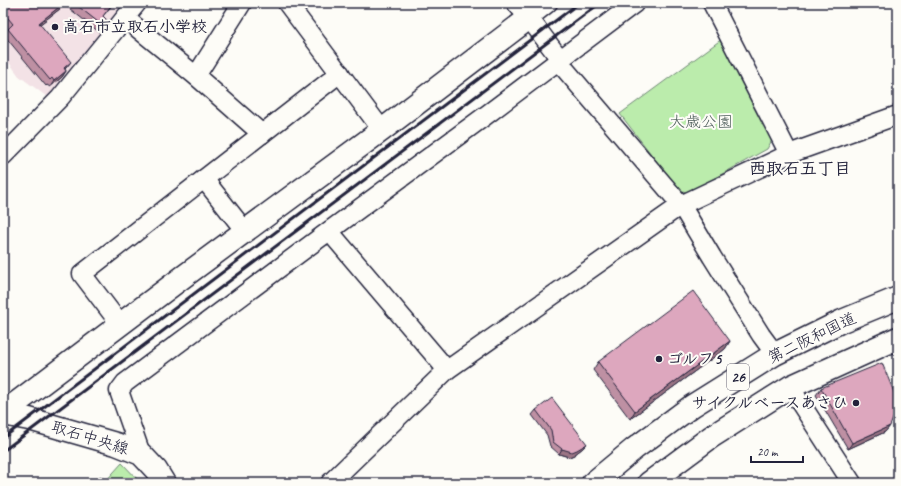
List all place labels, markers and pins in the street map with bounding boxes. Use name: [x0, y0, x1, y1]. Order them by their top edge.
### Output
place label: 高石市立取石小学校: [63, 17, 207, 37]
marker: 高石市立取石小学校: [50, 22, 60, 32]
place label: ゴルフ5: [667, 349, 723, 369]
marker: ゴルフ5: [654, 354, 664, 364]
place label: サイクルベースあさひ: [691, 393, 848, 413]
marker: サイクルベースあさひ: [851, 398, 861, 408]

